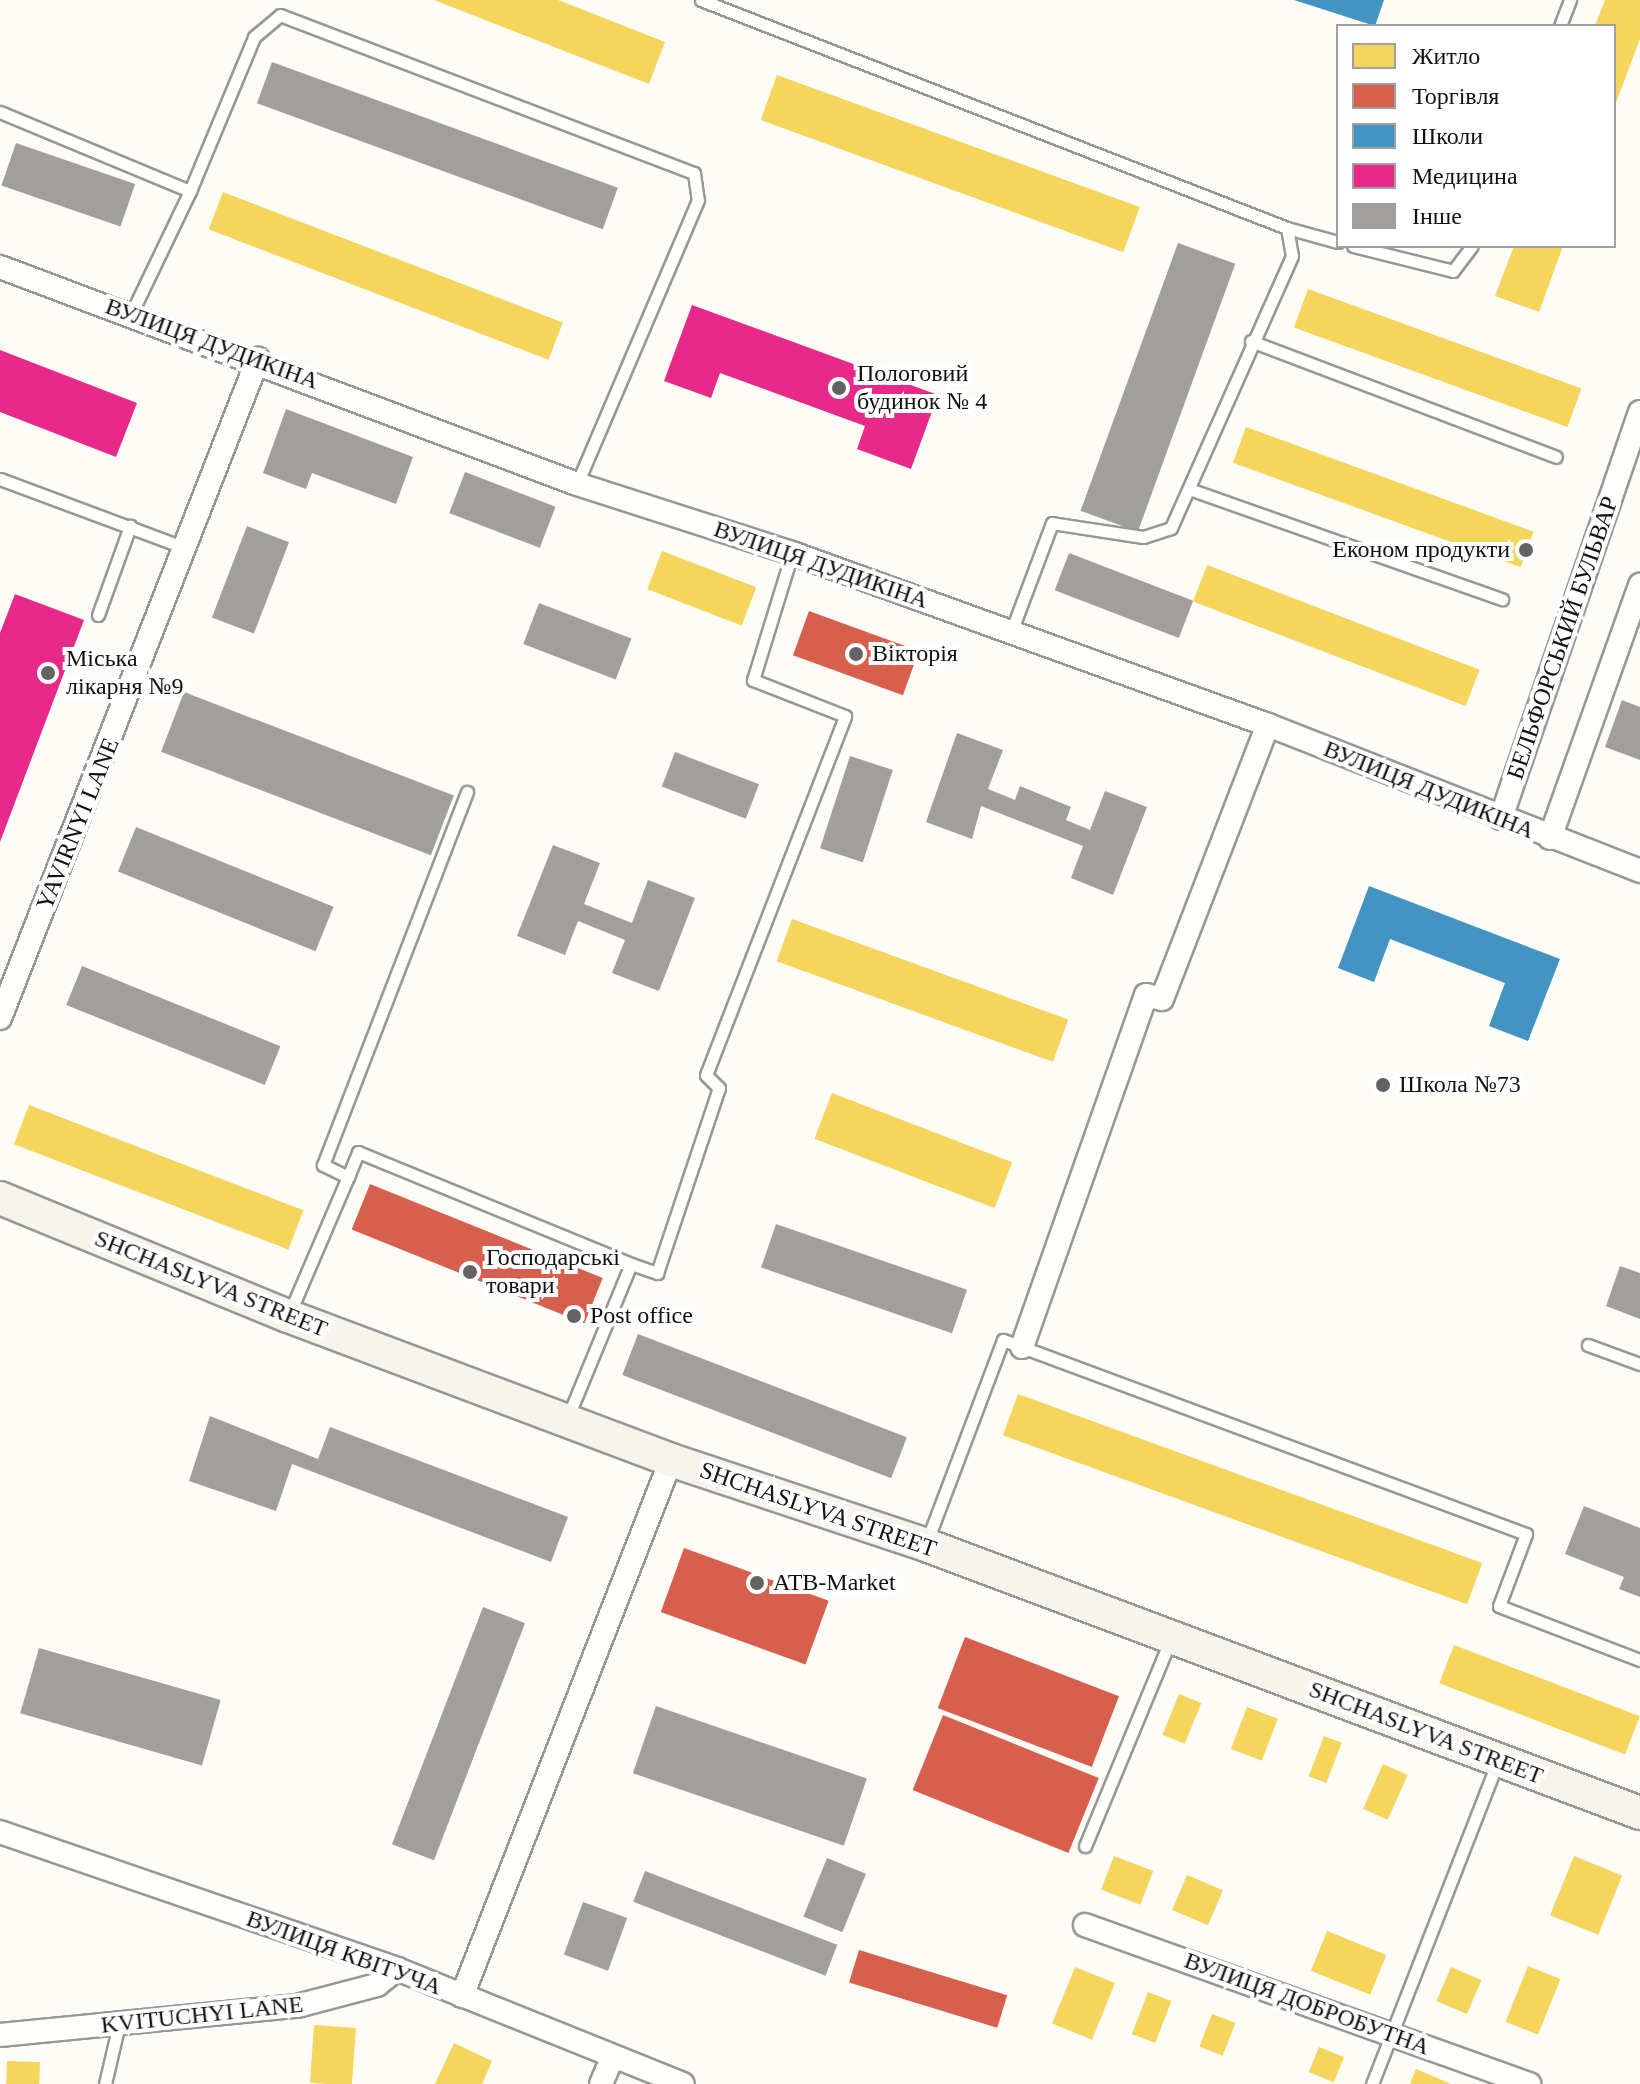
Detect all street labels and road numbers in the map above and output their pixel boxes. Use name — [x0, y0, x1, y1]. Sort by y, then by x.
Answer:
street label: ВУЛИЦЯ ДУДИКІНА — [101, 292, 323, 396]
street label: БЕЛЬФОРСЬКИЙ БУЛЬВАР — [1501, 493, 1625, 783]
street label: ВУЛИЦЯ ДУДИКІНА — [710, 515, 932, 615]
street label: YAVIRNYI LANE — [30, 734, 126, 914]
street label: ВУЛИЦЯ ДУДИКІНА — [1319, 735, 1539, 845]
street label: SHCHASLYVA STREET — [90, 1224, 332, 1344]
street label: SHCHASLYVA STREET — [695, 1456, 941, 1564]
street label: SHCHASLYVA STREET — [1304, 1675, 1548, 1791]
street label: ВУЛИЦЯ КВІТУЧА — [242, 1904, 446, 2002]
street label: ВУЛИЦЯ ДОБРОБУТНА — [1180, 1946, 1434, 2062]
street label: KVITUCHYI LANE — [99, 1990, 305, 2040]

